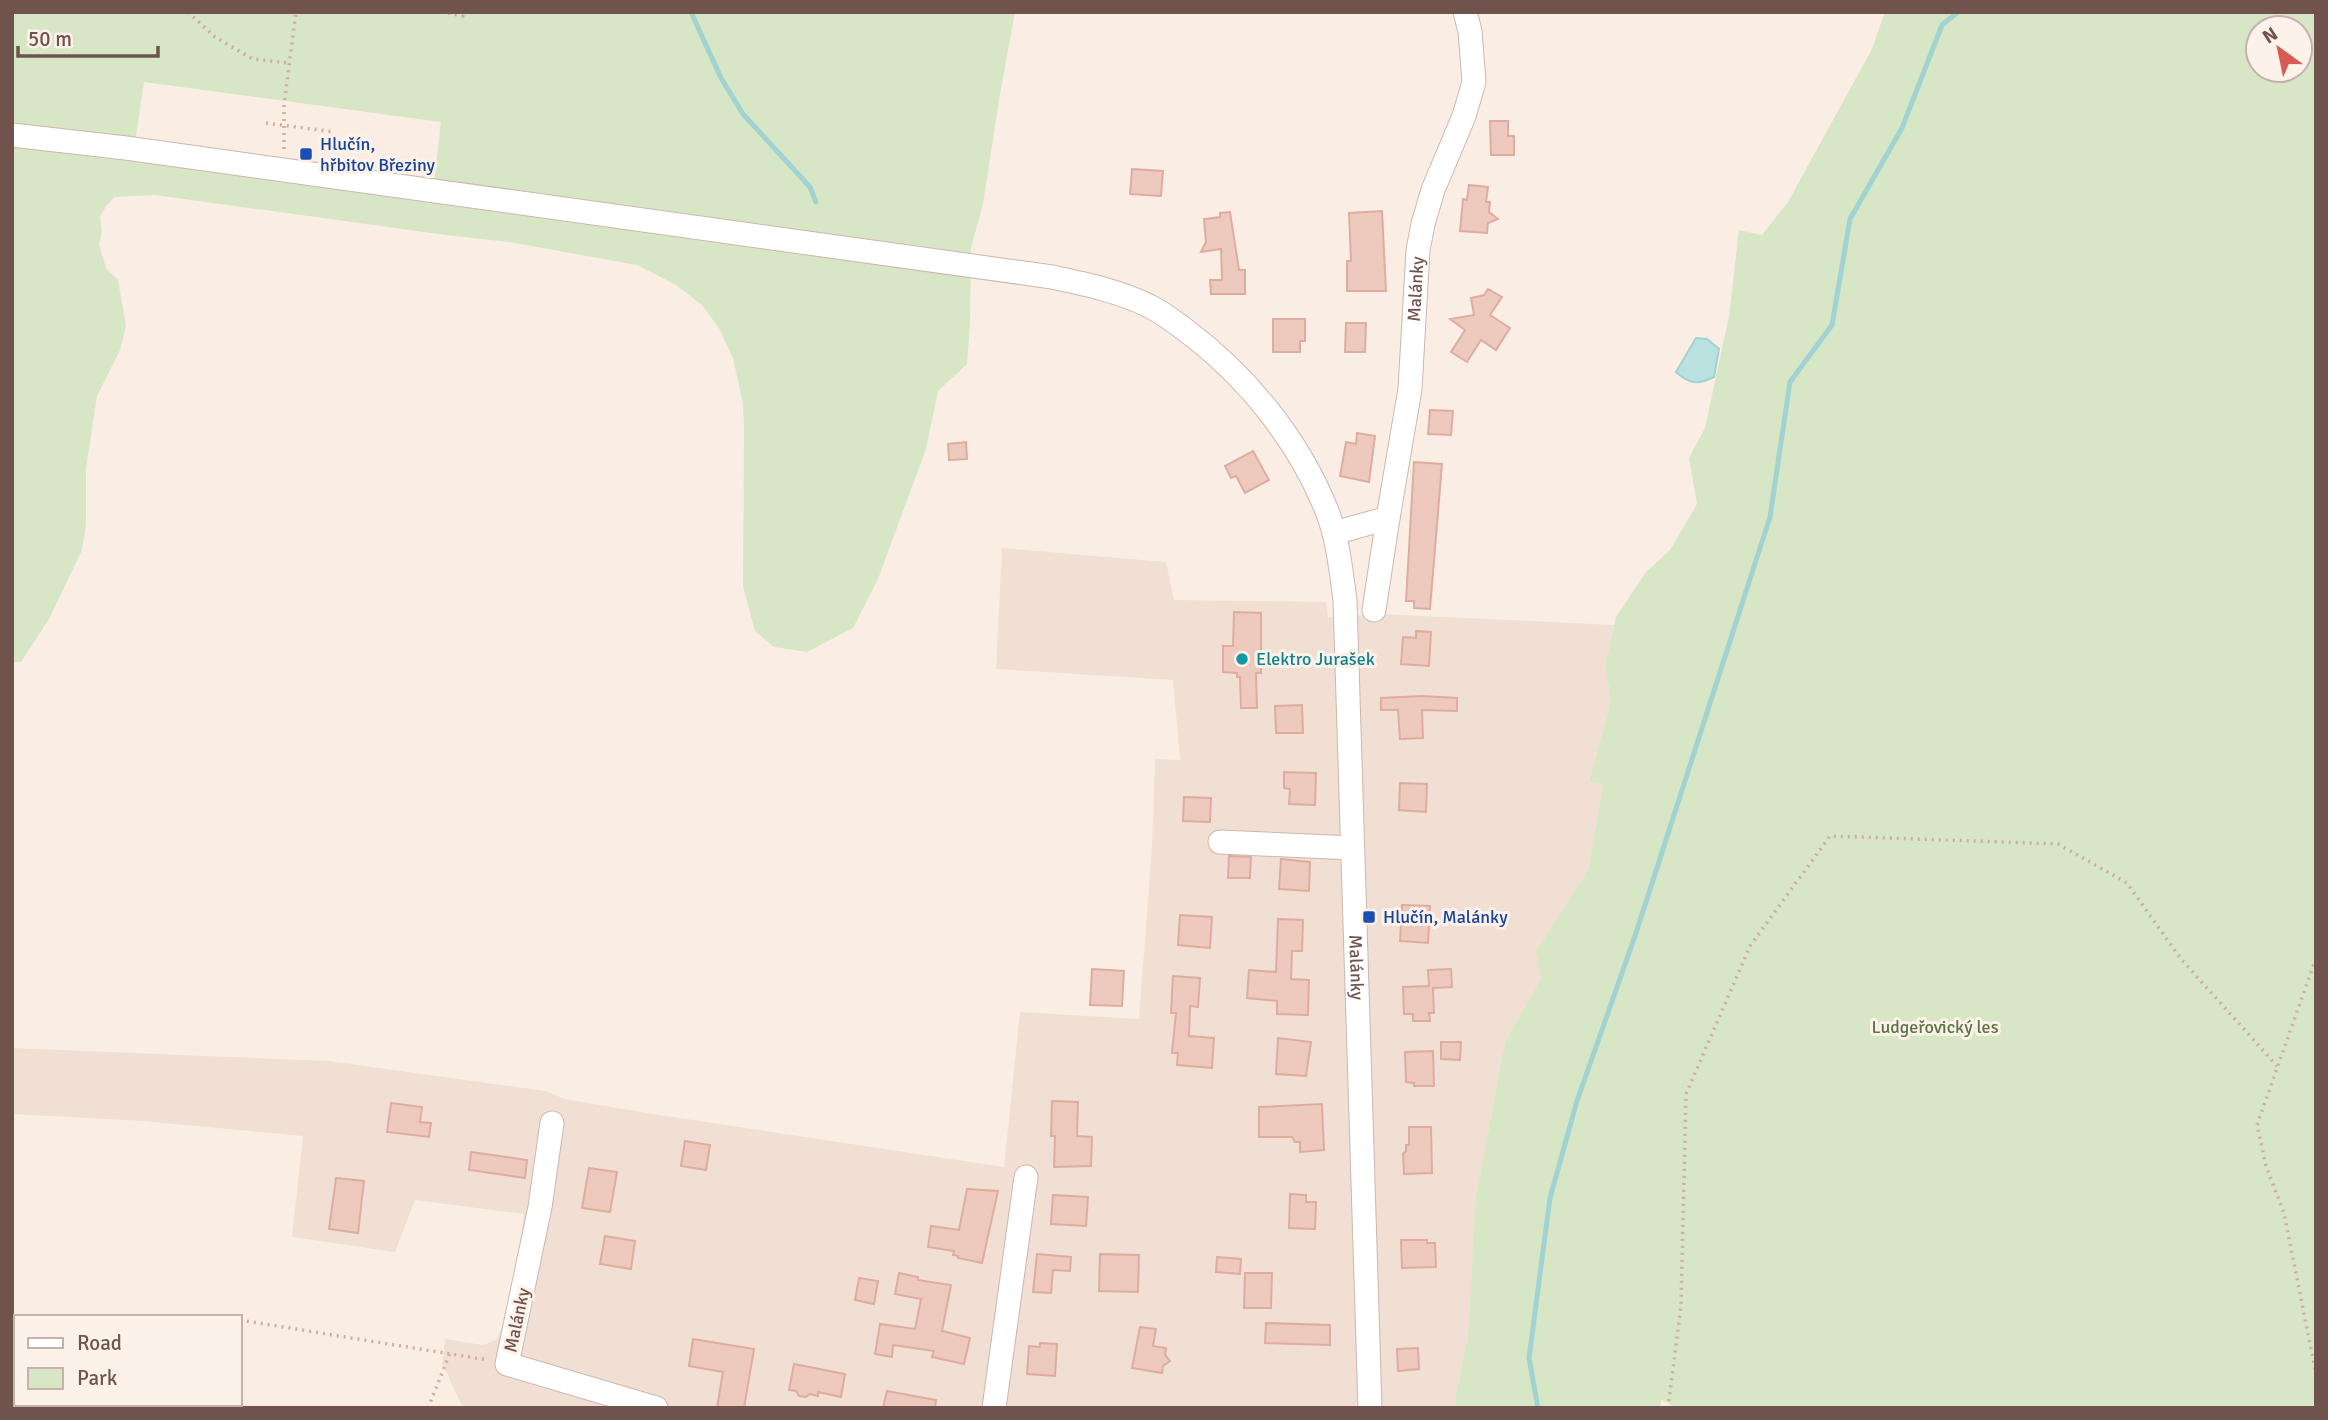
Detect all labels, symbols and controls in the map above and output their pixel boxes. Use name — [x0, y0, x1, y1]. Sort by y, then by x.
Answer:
scale bar — [18, 14, 158, 58]
north arrow — [2244, 14, 2314, 84]
text: N — [2258, 22, 2282, 49]
text: 50 m — [28, 26, 72, 52]
place label: Hlučín, hřbitov Březiny — [320, 133, 436, 176]
marker: Hlučín, hřbitov Březiny — [298, 146, 314, 162]
street label: Malánky — [1403, 255, 1429, 322]
place label: Elektro Jurašek — [1256, 648, 1375, 670]
marker: Elektro Jurašek — [1234, 651, 1250, 667]
place label: Hlučín, Malánky — [1383, 906, 1508, 928]
marker: Hlučín, Malánky — [1361, 909, 1377, 925]
street label: Malánky — [1344, 934, 1368, 1001]
park label: Ludgeřovický les — [1871, 1016, 1999, 1038]
street label: Malánky — [499, 1285, 535, 1354]
legend — [14, 1315, 242, 1406]
text: Road — [77, 1330, 122, 1356]
text: Park — [77, 1365, 118, 1391]

